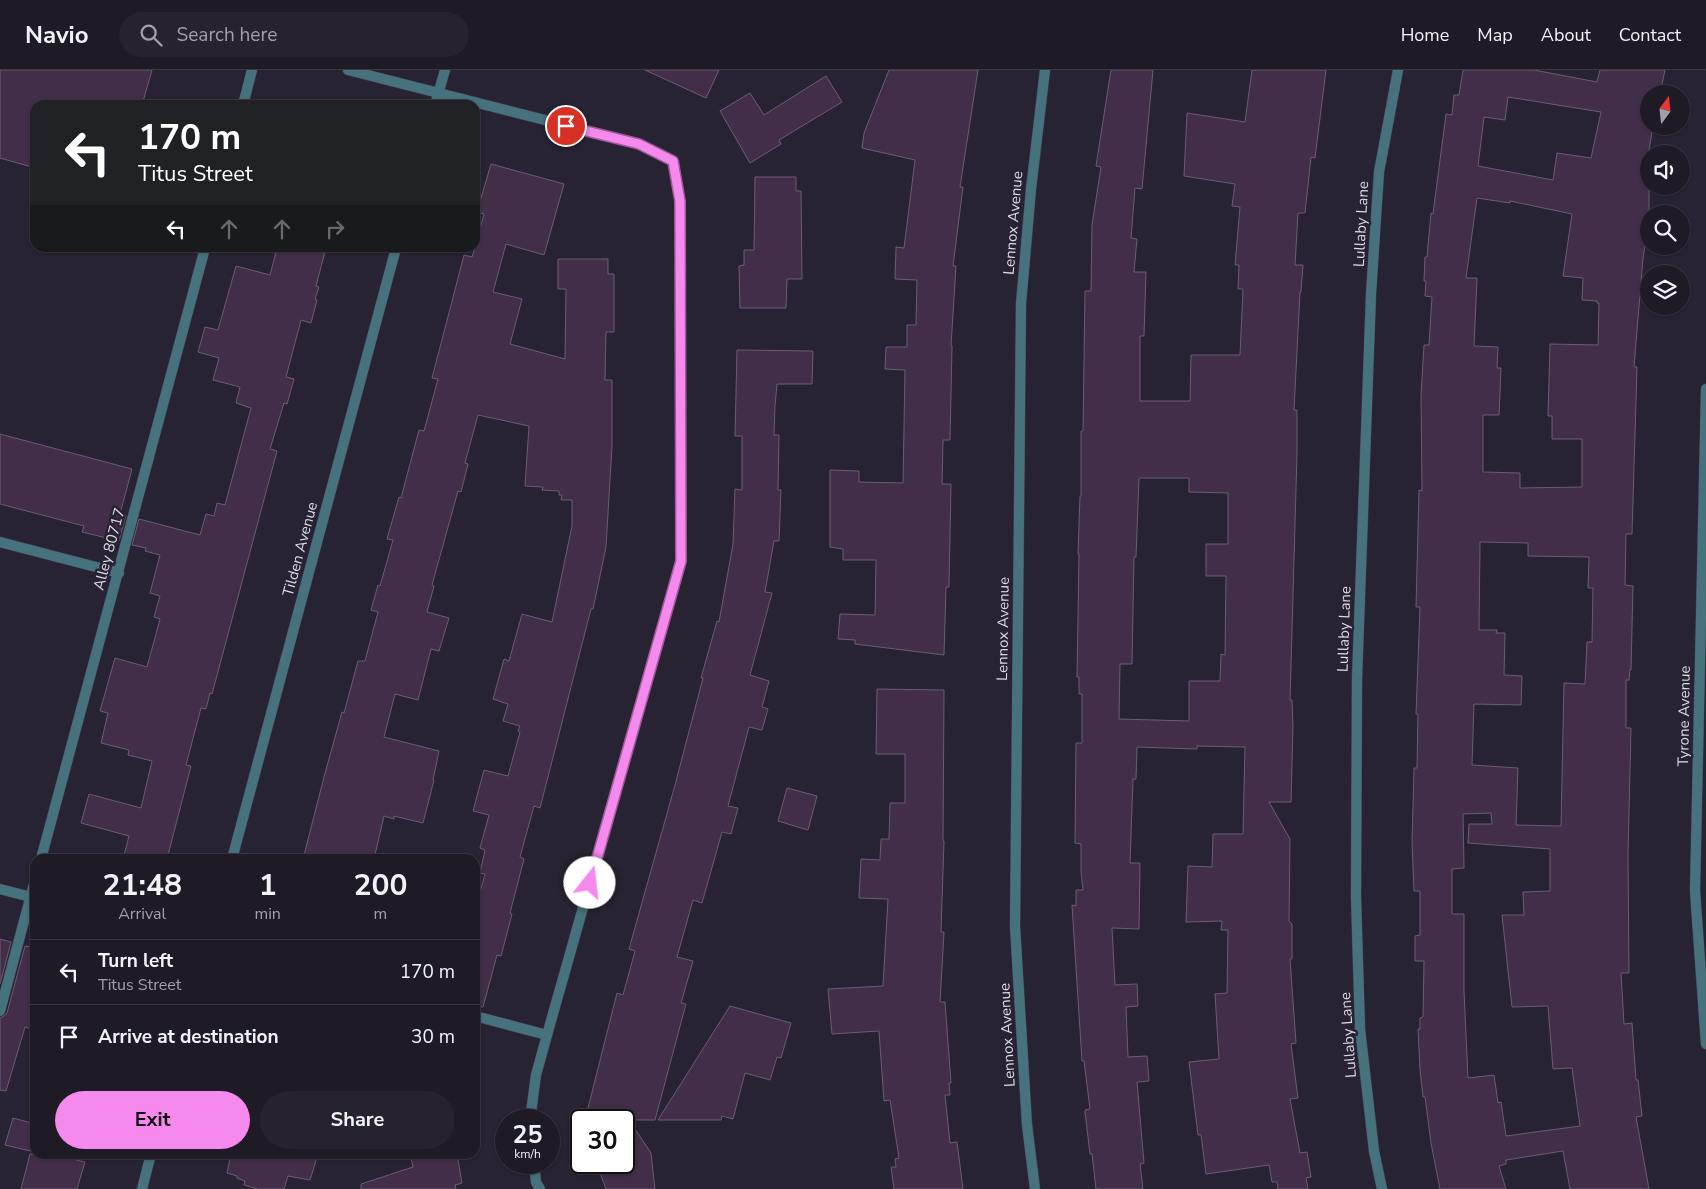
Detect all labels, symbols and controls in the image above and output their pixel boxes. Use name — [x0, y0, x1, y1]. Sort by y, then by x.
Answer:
search box — [119, 12, 469, 57]
text: Navio — [25, 19, 89, 51]
icon: search — [137, 21, 165, 49]
text: Search here — [177, 22, 277, 48]
text: Home — [1401, 23, 1449, 47]
text: Map — [1477, 23, 1513, 47]
text: About — [1541, 23, 1591, 47]
text: Contact — [1619, 23, 1681, 47]
north arrow — [1640, 85, 1690, 135]
map controls — [1640, 85, 1690, 315]
pin — [545, 105, 587, 147]
icon: arrive — [552, 112, 580, 140]
text: 170 m — [138, 114, 241, 161]
icon: left — [55, 120, 120, 185]
button: sound — [1640, 145, 1690, 195]
text: Titus Street — [138, 159, 253, 189]
street label: Lennox Avenue — [999, 170, 1027, 276]
street label: Lullaby Lane — [1349, 181, 1373, 267]
button: search — [1640, 205, 1690, 255]
icon: left — [162, 215, 190, 243]
icon: ahead — [215, 215, 243, 243]
icon: ahead — [268, 215, 296, 243]
icon: right — [321, 215, 349, 243]
button: layers — [1640, 265, 1690, 315]
street label: Tilden Avenue — [278, 500, 322, 598]
street label: Alley 80717 — [88, 506, 130, 592]
street label: Lennox Avenue — [992, 577, 1014, 681]
street label: Lullaby Lane — [1333, 586, 1355, 672]
street label: Tyrone Avenue — [1673, 665, 1695, 767]
position arrow — [563, 856, 615, 908]
text: 21:48 — [103, 865, 182, 906]
text: 1 — [259, 865, 277, 906]
text: 200 — [353, 865, 407, 906]
text: Arrival — [118, 903, 166, 925]
text: min — [254, 903, 281, 925]
text: m — [374, 903, 387, 925]
text: Turn left — [98, 948, 173, 974]
icon: left — [55, 958, 83, 986]
text: 170 m — [400, 959, 455, 985]
text: Titus Street — [98, 974, 181, 996]
street label: Lennox Avenue — [994, 983, 1020, 1087]
street label: Lullaby Lane — [1335, 991, 1361, 1079]
icon: arrive — [55, 1023, 83, 1051]
text: Arrive at destination — [98, 1024, 279, 1050]
text: 30 m — [411, 1024, 455, 1050]
button: Exit — [55, 1091, 250, 1149]
button: Share — [260, 1091, 455, 1149]
speed limit sign: 30 — [570, 1109, 635, 1174]
text: 25 — [512, 1118, 543, 1152]
text: km/h — [514, 1146, 541, 1162]

